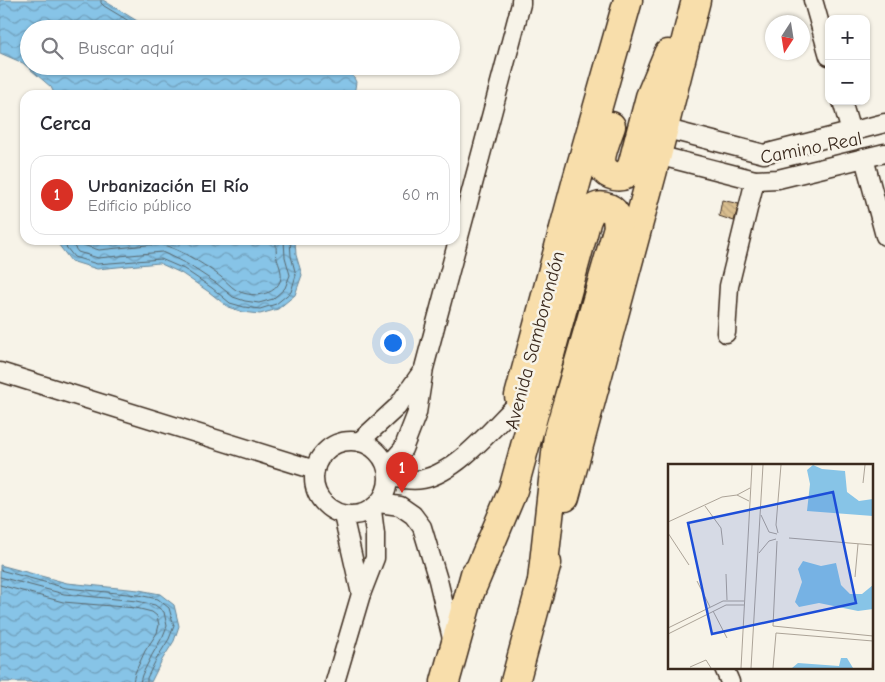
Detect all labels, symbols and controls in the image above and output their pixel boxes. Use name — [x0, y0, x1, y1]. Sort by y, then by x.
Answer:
north arrow — [765, 15, 810, 60]
map controls — [825, 15, 870, 105]
button: + — [825, 15, 870, 60]
search box — [20, 20, 460, 75]
icon: search — [38, 34, 66, 62]
text: Buscar aquí — [78, 37, 174, 59]
button: − — [825, 60, 870, 105]
text: Cerca — [40, 111, 91, 135]
street label: Camino Real — [759, 127, 864, 169]
text: Urbanización El Río — [88, 175, 249, 197]
text: 1 — [54, 186, 60, 204]
text: 60 m — [402, 186, 439, 204]
text: Edificio público — [88, 197, 192, 215]
street label: Avenida Samborondón — [501, 249, 569, 432]
your location — [380, 330, 406, 356]
pin: 1 — [386, 452, 418, 493]
inset map — [668, 464, 872, 670]

